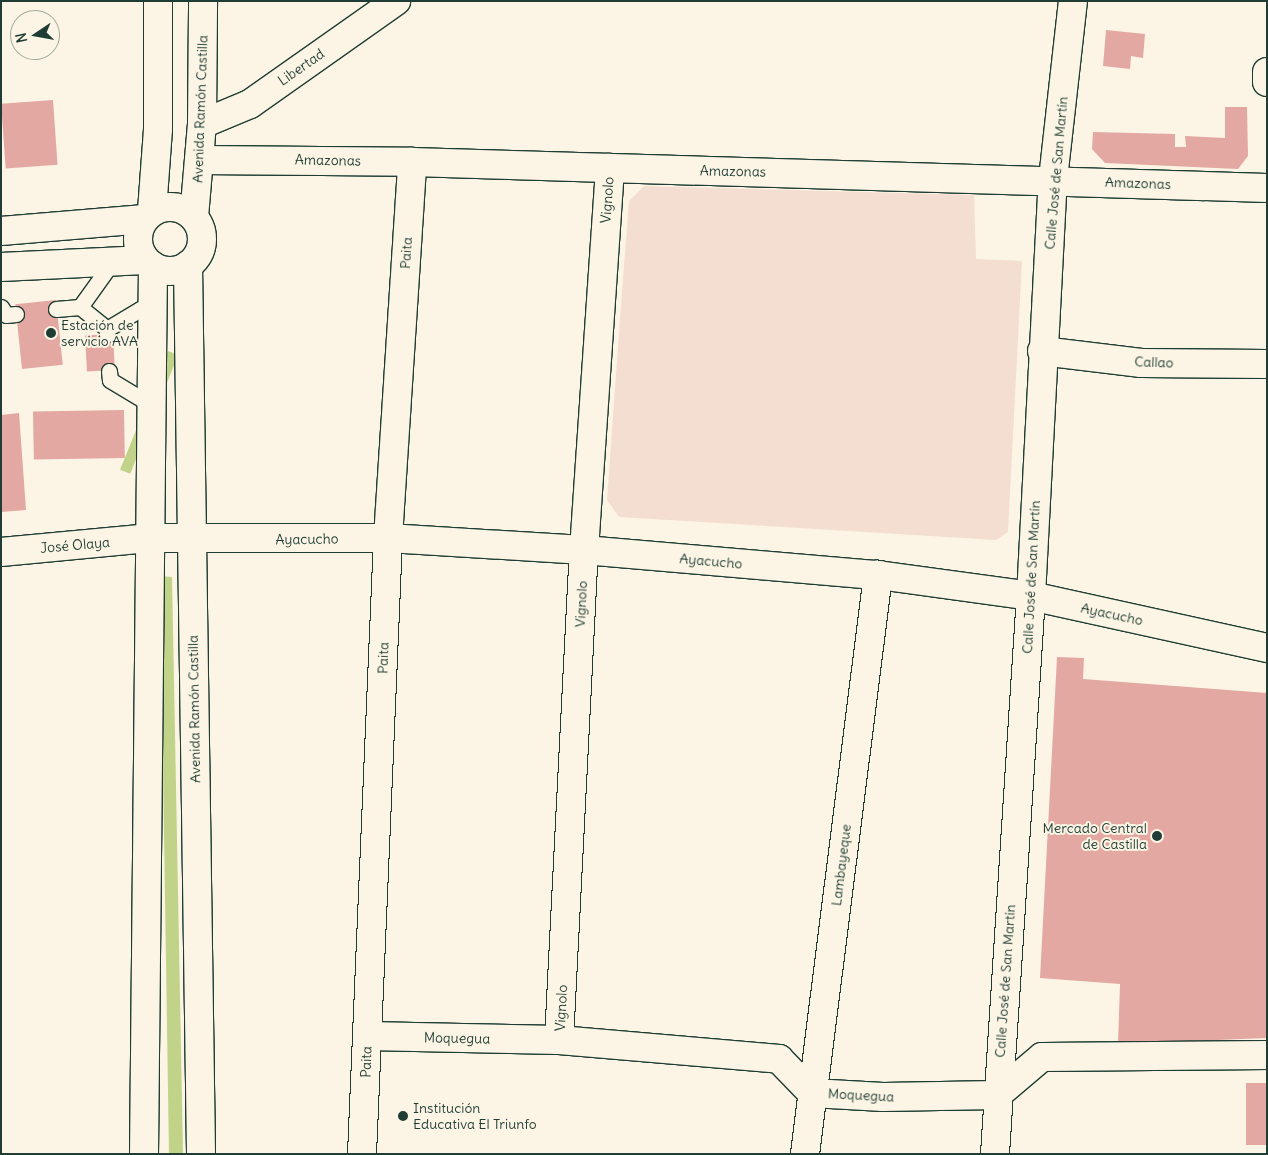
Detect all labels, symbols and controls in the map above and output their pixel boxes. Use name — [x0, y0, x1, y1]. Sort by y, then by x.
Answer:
north arrow — [10, 10, 60, 60]
text: N — [11, 31, 31, 45]
street label: Avenida Ramón Castilla — [189, 35, 211, 183]
street label: Libertad — [275, 45, 327, 89]
street label: Calle José de San Martín — [1041, 96, 1071, 250]
street label: Amazonas — [295, 151, 361, 169]
street label: Amazonas — [700, 162, 766, 180]
street label: Amazonas — [1105, 173, 1171, 193]
street label: Vignolo — [597, 176, 617, 224]
street label: Paita — [397, 236, 415, 270]
place label: Estación de servicio AVA — [61, 317, 138, 350]
marker: Estación de servicio AVA — [45, 327, 57, 339]
street label: Callao — [1134, 353, 1174, 371]
street label: Calle José de San Martín — [1019, 500, 1043, 654]
street label: Ayacucho — [275, 530, 339, 548]
street label: José Olaya — [39, 534, 111, 556]
street label: Ayacucho — [679, 550, 743, 572]
street label: Vignolo — [571, 580, 591, 628]
street label: Ayacucho — [1079, 599, 1145, 629]
street label: Avenida Ramón Castilla — [184, 635, 204, 783]
street label: Paita — [374, 642, 392, 674]
place label: Mercado Central de Castilla — [1042, 820, 1147, 852]
street label: Lambayeque — [828, 823, 854, 907]
marker: Mercado Central de Castilla — [1151, 830, 1163, 842]
street label: Calle José de San Martín — [991, 904, 1019, 1058]
street label: Vignolo — [551, 984, 571, 1032]
street label: Moquegua — [424, 1029, 490, 1047]
street label: Paita — [357, 1046, 375, 1078]
street label: Moquegua — [827, 1085, 895, 1105]
place label: Institución Educativa El Triunfo — [413, 1100, 537, 1132]
marker: Institución Educativa El Triunfo — [397, 1110, 409, 1122]

